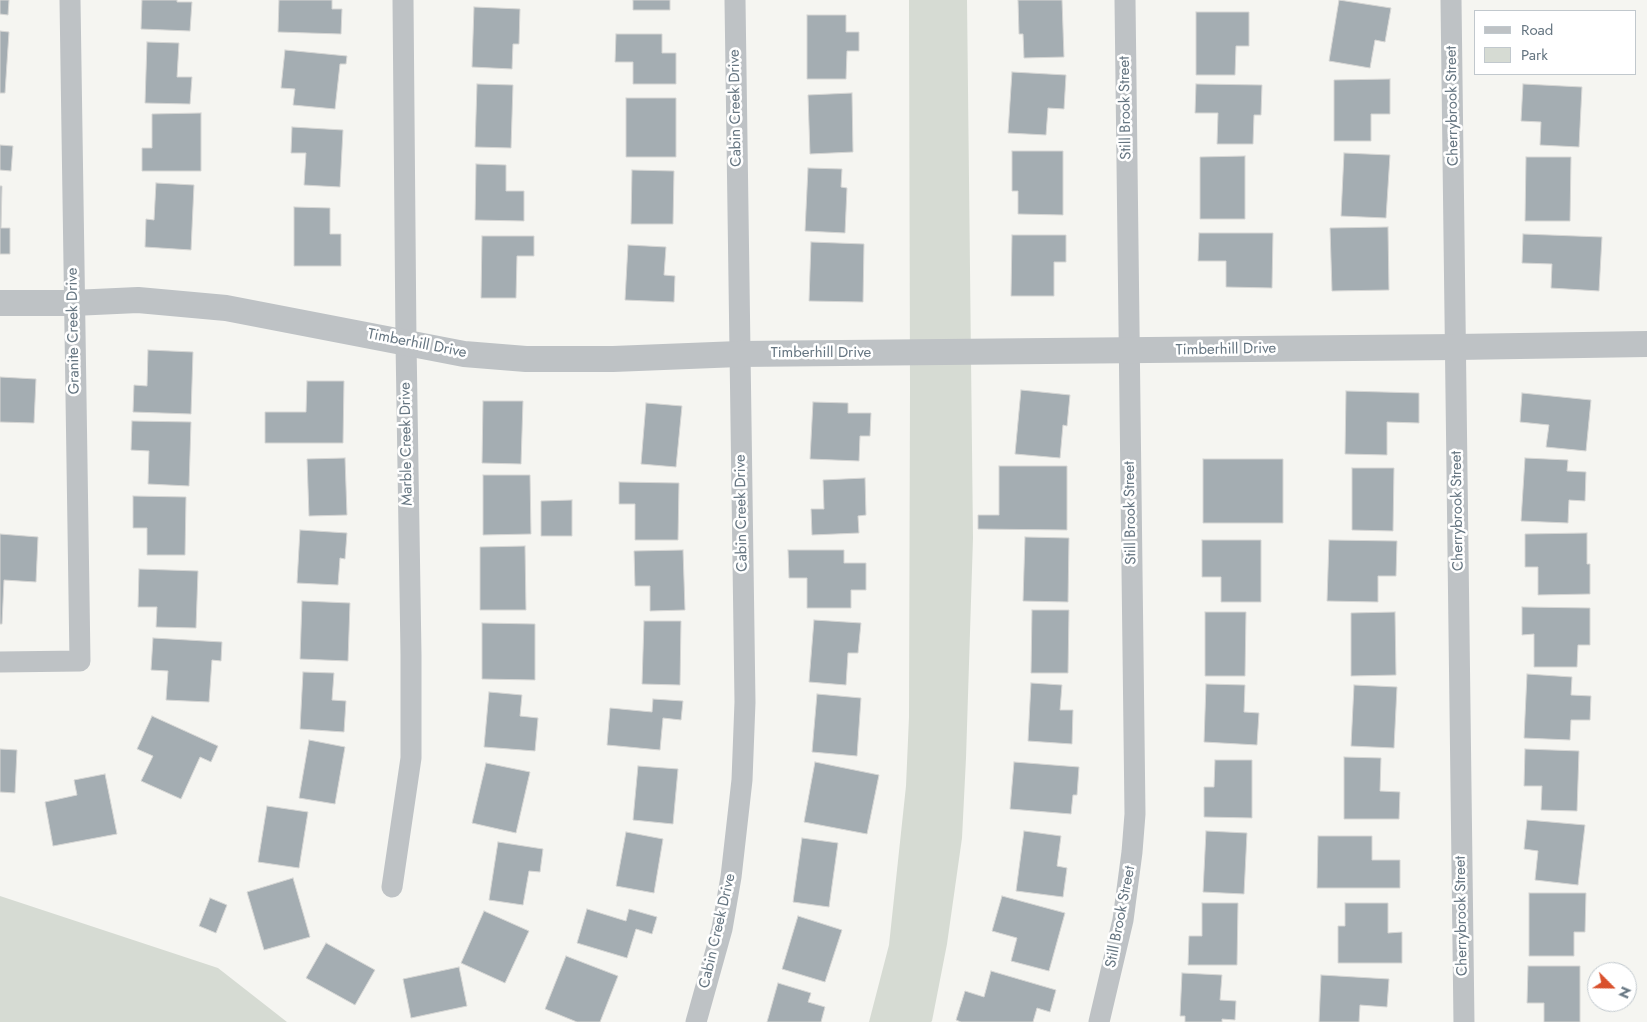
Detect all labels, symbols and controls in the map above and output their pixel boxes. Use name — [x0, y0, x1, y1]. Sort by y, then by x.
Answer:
legend — [1474, 10, 1637, 75]
text: Road — [1521, 19, 1553, 41]
text: Park — [1521, 44, 1548, 66]
street label: Cherrybrook Street — [1443, 46, 1463, 166]
street label: Cabin Creek Drive — [726, 49, 746, 167]
street label: Still Brook Street — [1116, 56, 1136, 160]
street label: Granite Creek Drive — [64, 268, 84, 394]
street label: Timberhill Drive — [366, 326, 468, 362]
street label: Timberhill Drive — [1176, 340, 1276, 360]
street label: Timberhill Drive — [771, 344, 871, 362]
street label: Marble Creek Drive — [397, 382, 417, 506]
street label: Cherrybrook Street — [1448, 451, 1468, 571]
street label: Cabin Creek Drive — [732, 454, 752, 572]
street label: Still Brook Street — [1121, 461, 1141, 565]
street label: Cherrybrook Street — [1452, 856, 1472, 976]
street label: Still Brook Street — [1102, 864, 1140, 970]
street label: Cabin Creek Drive — [696, 872, 740, 990]
north arrow — [1587, 962, 1637, 1012]
text: N — [1614, 983, 1636, 1001]

